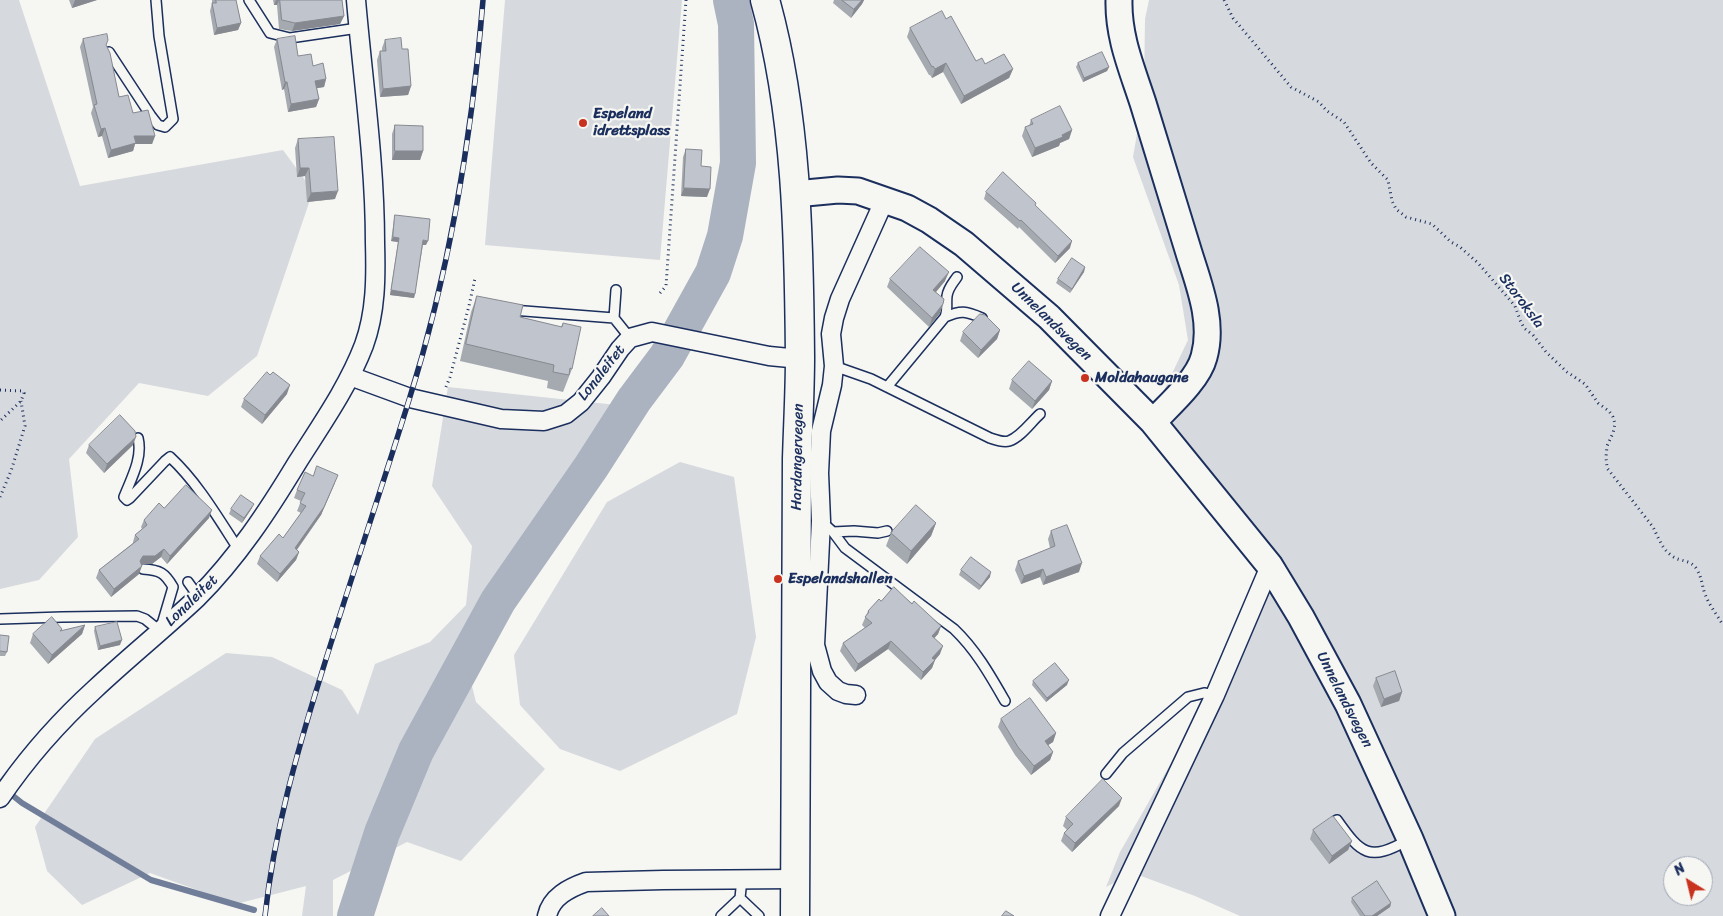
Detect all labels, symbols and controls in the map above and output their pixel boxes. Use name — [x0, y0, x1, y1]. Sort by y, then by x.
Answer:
place label: Espeland idrettsplass — [593, 105, 670, 140]
marker: Espeland idrettsplass — [577, 117, 589, 129]
street label: Storoksla — [1495, 270, 1547, 332]
street label: Unnelandsvegen — [1007, 279, 1095, 365]
street label: Lonaleitet — [575, 341, 629, 405]
place label: Moldahaugane — [1095, 369, 1188, 387]
marker: Moldahaugane — [1079, 372, 1091, 384]
street label: Hardangervegen — [788, 403, 808, 511]
place label: Espelandshallen — [788, 570, 893, 588]
street label: Lonaleitet — [162, 572, 222, 630]
marker: Espelandshallen — [772, 573, 784, 585]
street label: Unnelandsvegen — [1312, 649, 1376, 751]
north arrow — [1663, 856, 1713, 906]
text: N — [1668, 856, 1691, 882]

